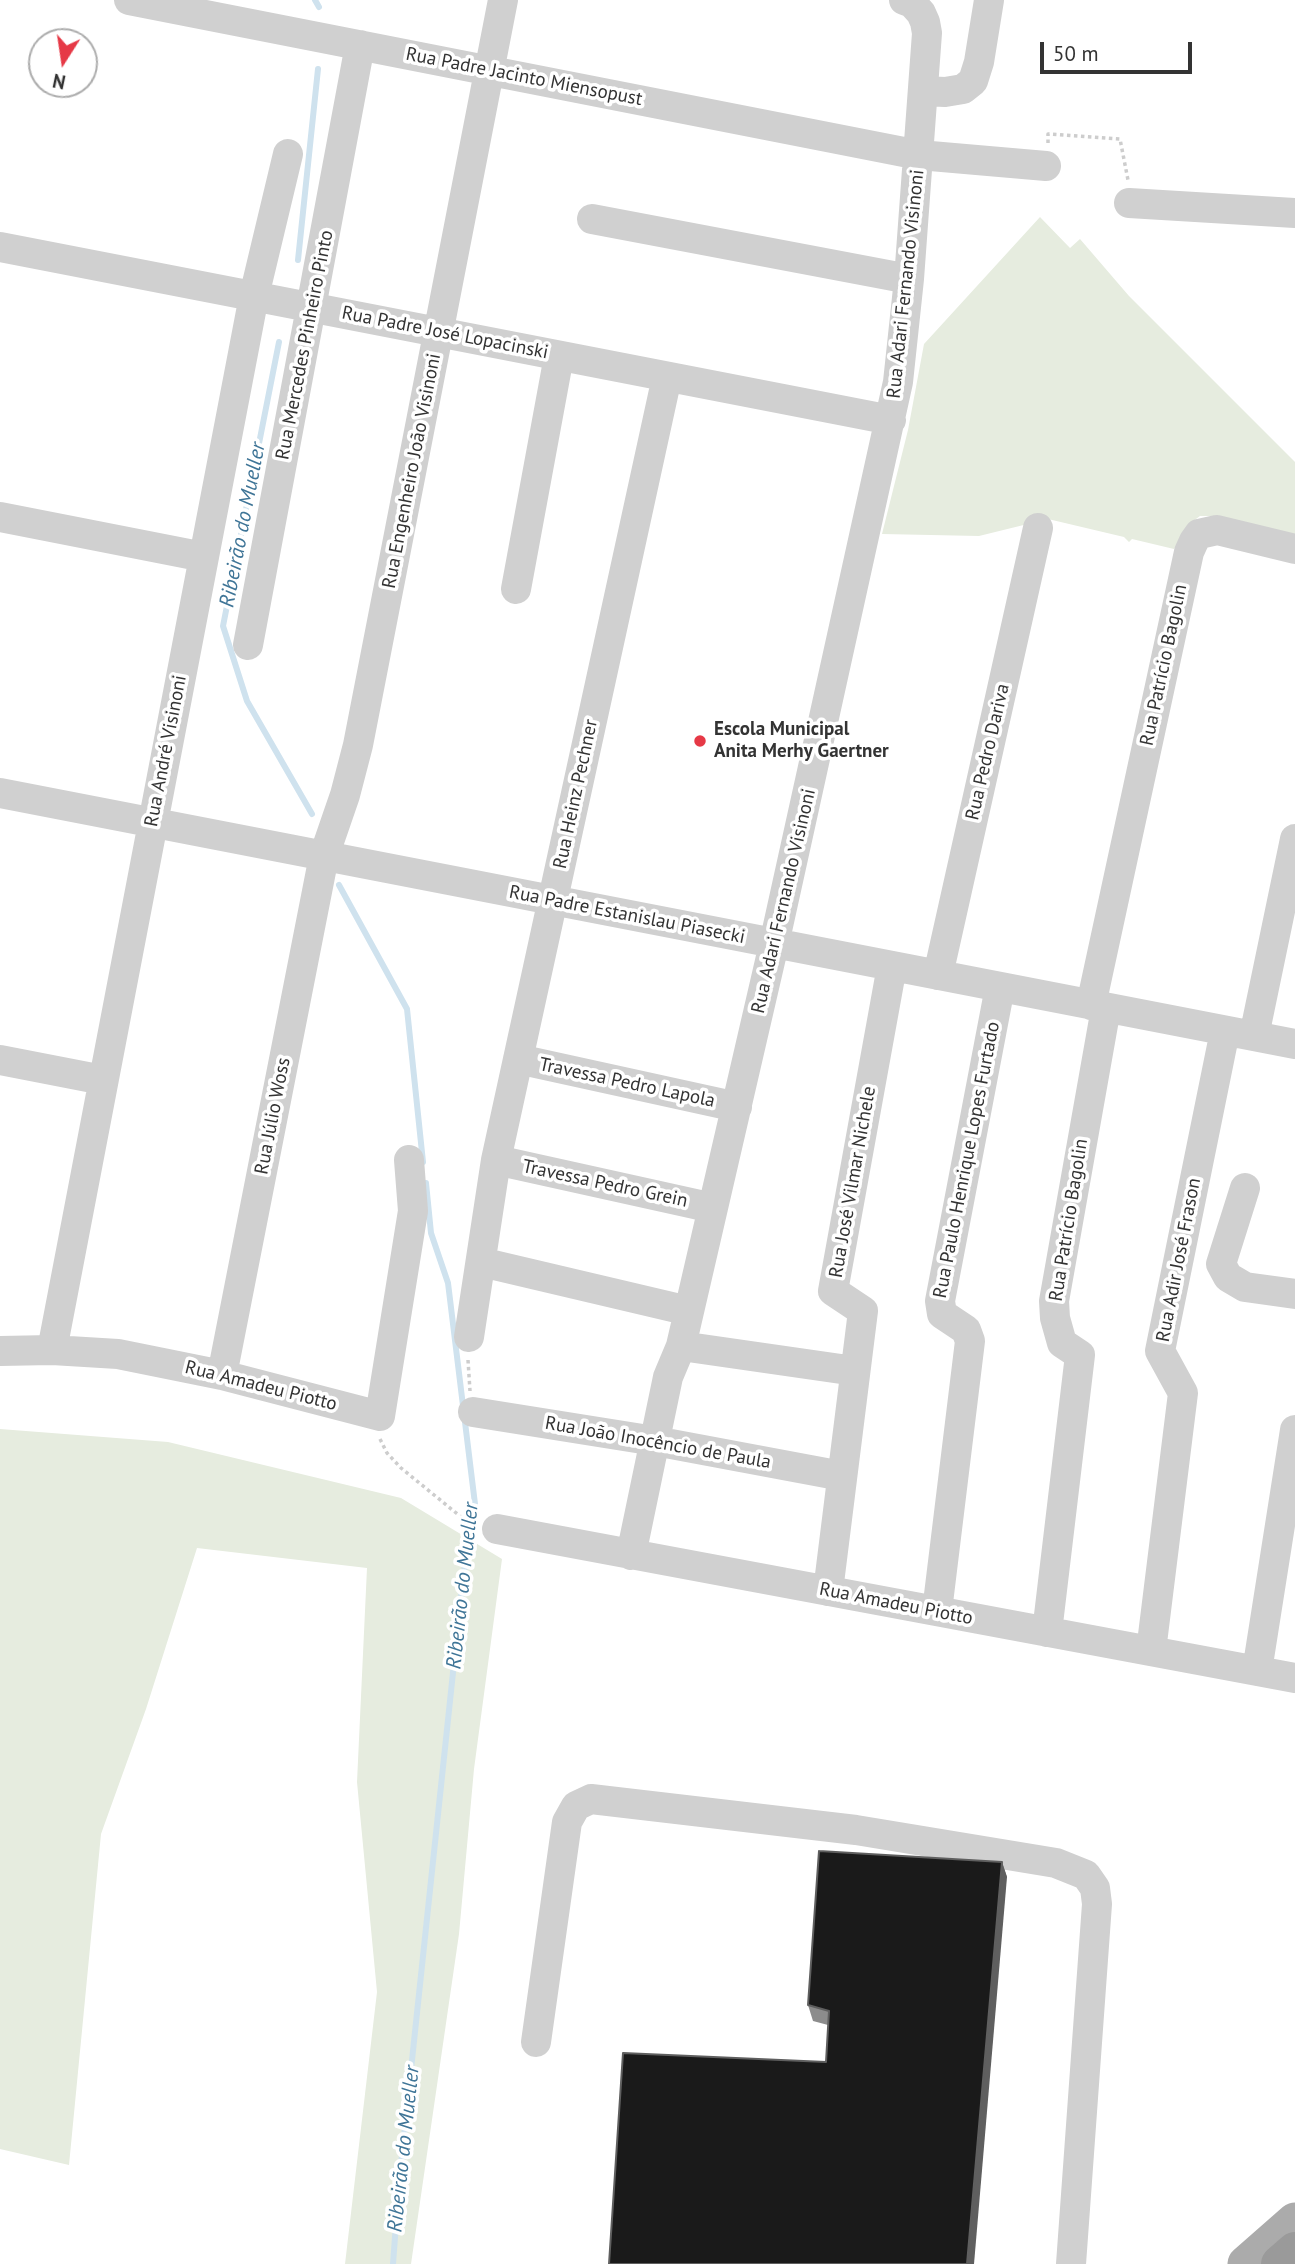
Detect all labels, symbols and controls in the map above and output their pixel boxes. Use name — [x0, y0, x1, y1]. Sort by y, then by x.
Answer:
north arrow — [28, 28, 98, 98]
scale bar — [1043, 28, 1195, 72]
text: 50 m — [1053, 40, 1099, 67]
street label: Rua Padre Jacinto Miensopust — [404, 43, 644, 111]
text: N — [50, 69, 68, 95]
street label: Rua Adari Fernando Visinoni — [883, 168, 929, 400]
street label: Rua Mercedes Pinheiro Pinto — [272, 228, 338, 462]
street label: Rua Padre José Lopacinski — [340, 302, 550, 364]
street label: Rua Engenheiro João Visinoni — [378, 352, 446, 590]
water label: Ribeirão do Mueller — [215, 440, 271, 610]
street label: Rua Patrício Bagolin — [1136, 582, 1192, 748]
street label: Rua André Visinoni — [140, 673, 192, 829]
street label: Rua Pedro Dariva — [961, 682, 1015, 822]
street label: Rua Heinz Pechner — [549, 717, 603, 871]
place label: Escola Municipal Anita Merhy Gaertner — [714, 719, 889, 763]
marker: Escola Municipal Anita Merhy Gaertner — [692, 733, 708, 749]
street label: Rua Adari Fernando Visinoni — [747, 786, 821, 1016]
street label: Rua Padre Estanislau Piasecki — [507, 881, 747, 949]
street label: Rua Paulo Henrique Lopes Furtado — [929, 1020, 1005, 1300]
street label: Travessa Pedro Lapola — [537, 1053, 717, 1113]
street label: Rua Júlio Woss — [250, 1056, 296, 1176]
street label: Rua José Vilmar Nichele — [825, 1085, 881, 1279]
street label: Rua Patrício Bagolin — [1045, 1137, 1093, 1303]
street label: Travessa Pedro Grein — [520, 1155, 690, 1213]
street label: Rua Adir José Frason — [1152, 1176, 1206, 1344]
street label: Rua Amadeu Piotto — [183, 1356, 339, 1416]
street label: Rua João Inocêncio de Paula — [543, 1412, 773, 1474]
water label: Ribeirão do Mueller — [442, 1502, 484, 1670]
street label: Rua Amadeu Piotto — [817, 1578, 975, 1630]
water label: Ribeirão do Mueller — [383, 2065, 425, 2233]

